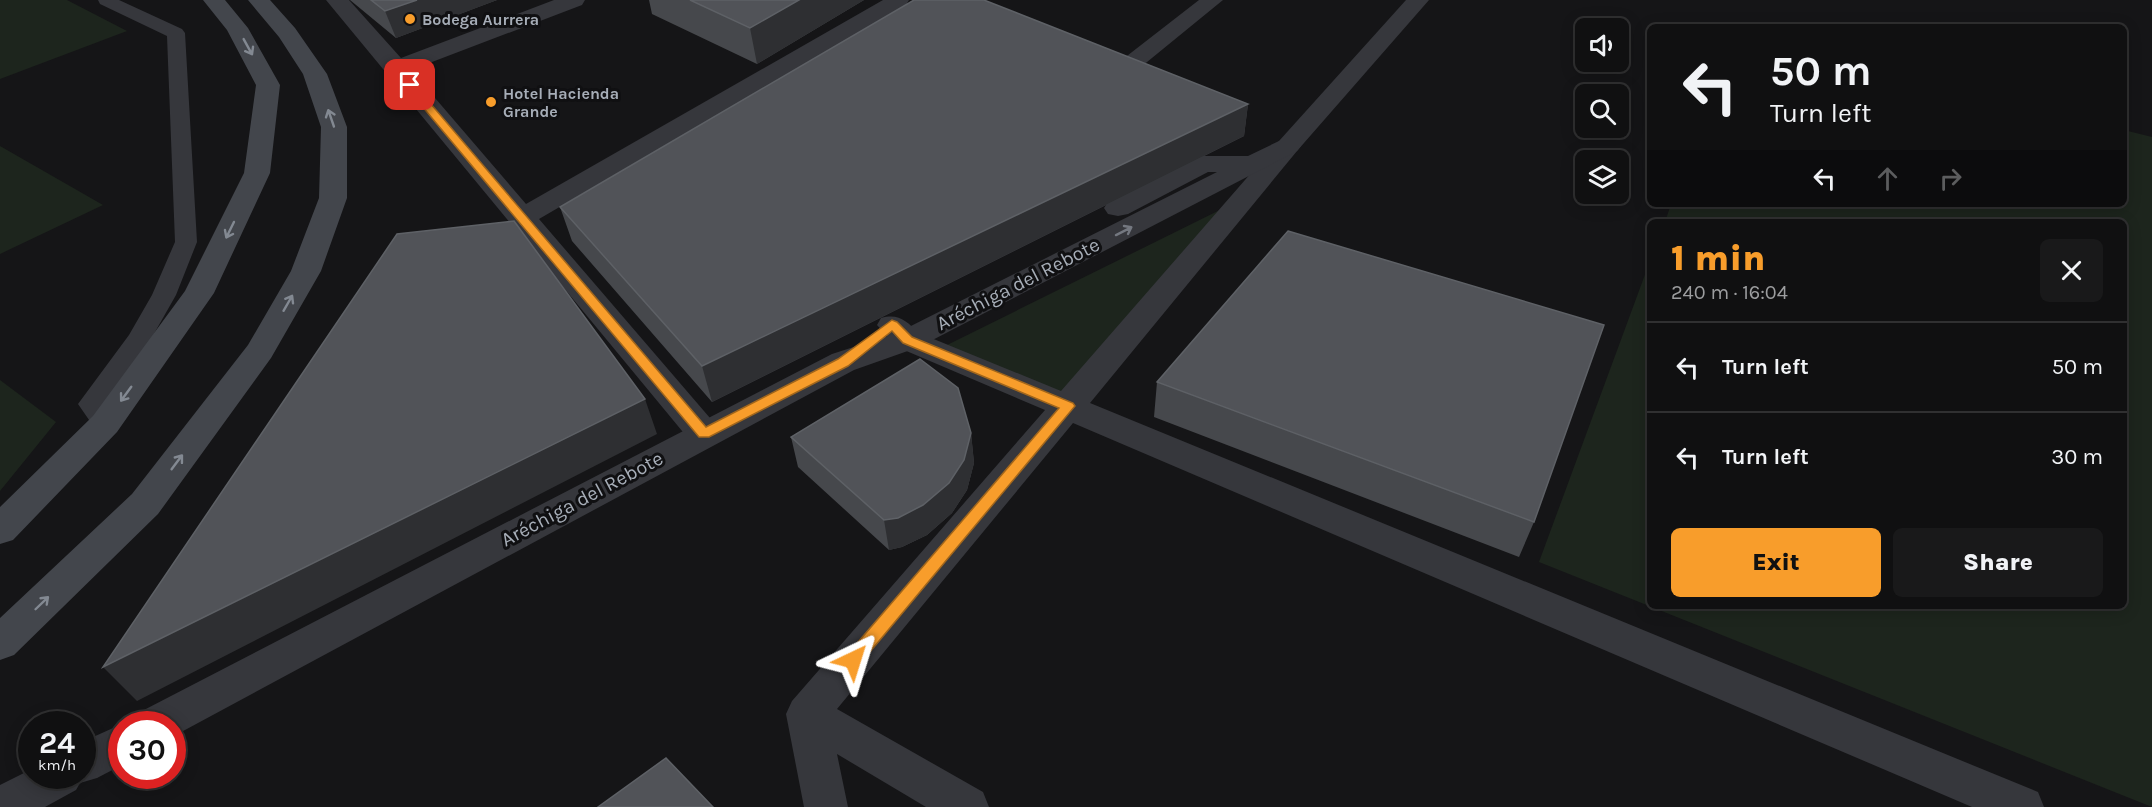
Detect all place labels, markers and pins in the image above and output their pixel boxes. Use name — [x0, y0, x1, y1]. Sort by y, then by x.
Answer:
place label: Bodega Aurrera — [422, 10, 539, 29]
marker: Bodega Aurrera — [403, 12, 417, 26]
pin — [384, 59, 435, 110]
place label: Hotel Hacienda Grande — [503, 84, 619, 121]
marker: Hotel Hacienda Grande — [484, 95, 498, 109]

